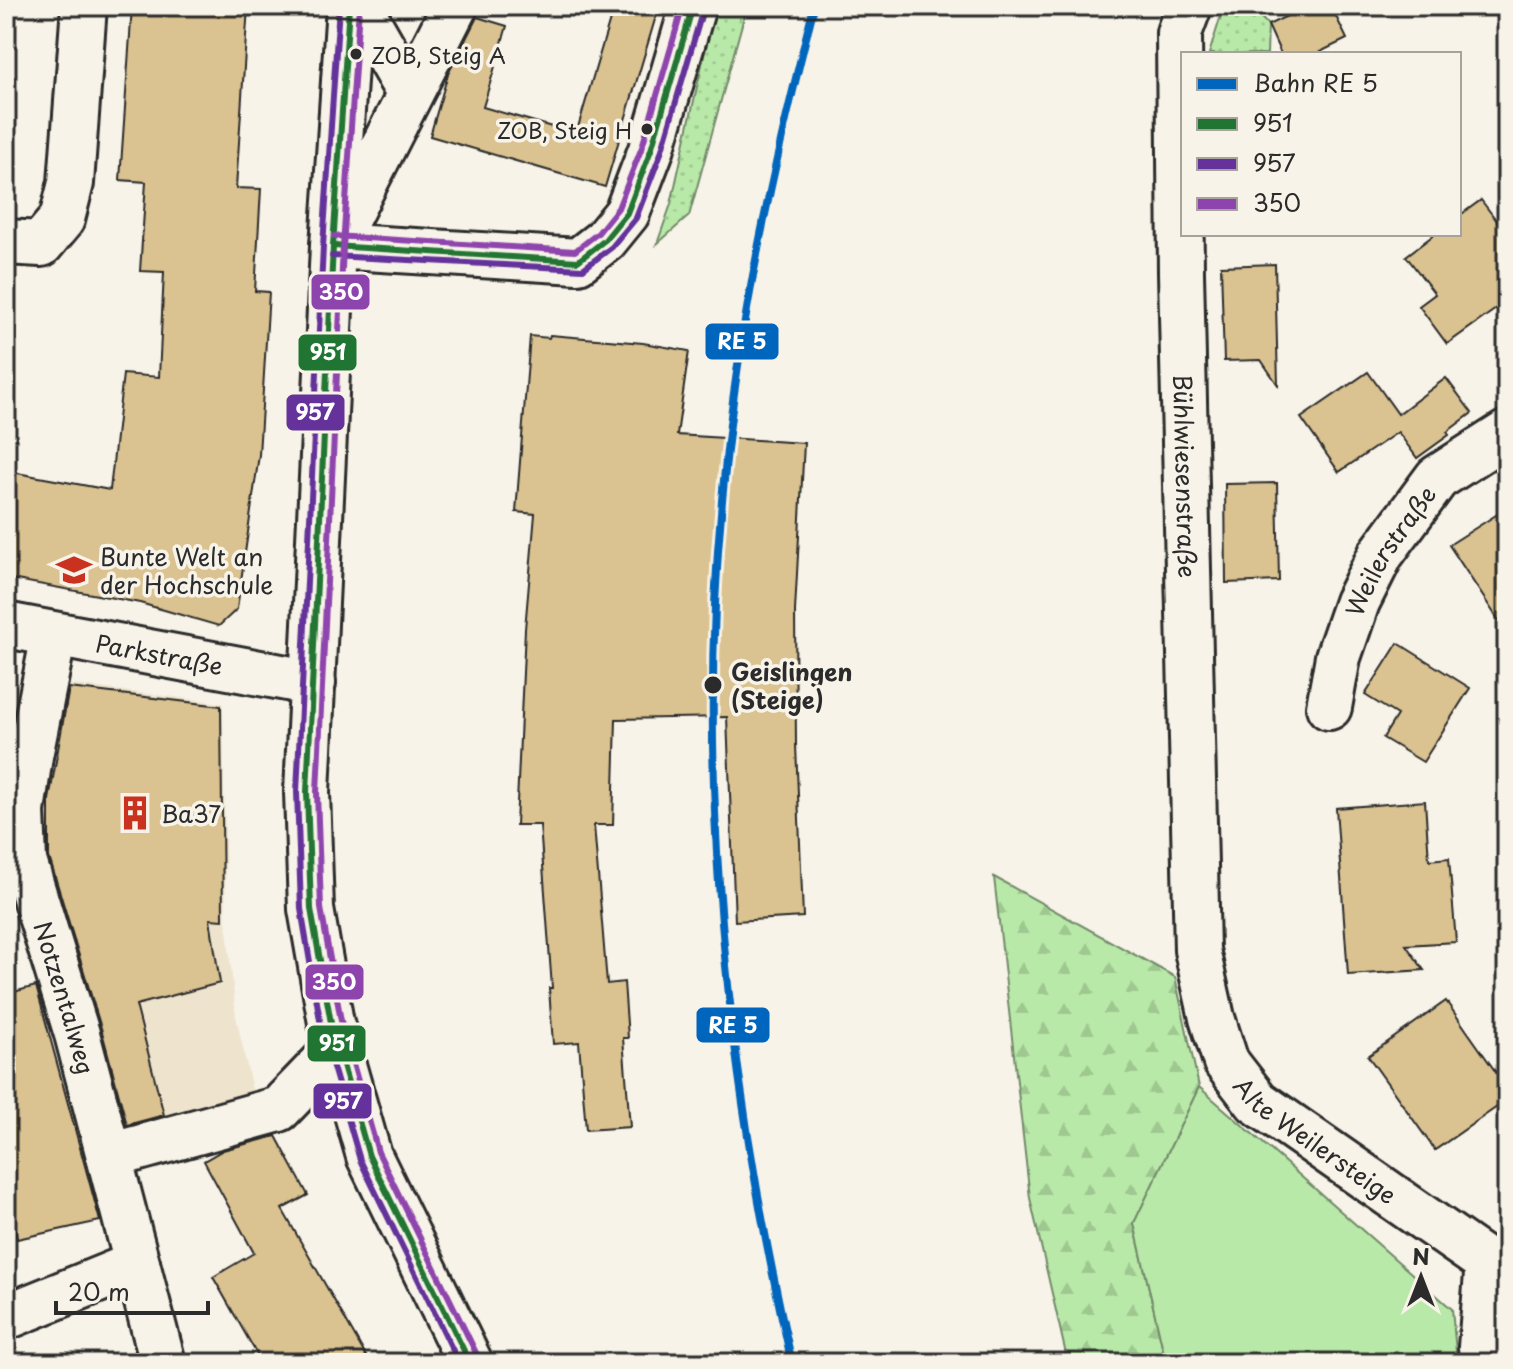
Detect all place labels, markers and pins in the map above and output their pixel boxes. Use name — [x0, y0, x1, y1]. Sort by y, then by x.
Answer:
place label: ZOB, Steig A — [371, 38, 506, 71]
marker: ZOB, Steig A — [348, 46, 364, 62]
place label: ZOB, Steig H — [497, 113, 632, 146]
marker: ZOB, Steig H — [639, 121, 655, 137]
place label: Bunte Welt an der Hochschule — [100, 538, 273, 602]
school or university icon: Bunte Welt an der Hochschule — [55, 551, 93, 589]
place label: Geislingen (Steige) — [731, 653, 853, 717]
marker: Geislingen (Steige) — [702, 674, 724, 696]
building icon: Ba37 — [116, 794, 154, 832]
place label: Ba37 — [161, 795, 221, 831]

